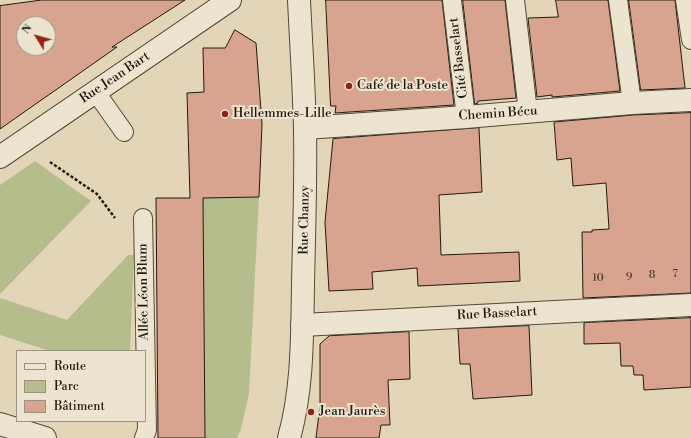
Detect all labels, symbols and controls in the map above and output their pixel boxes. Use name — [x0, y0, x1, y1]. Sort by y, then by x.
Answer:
north arrow — [16, 16, 56, 56]
street label: Cité Basselart — [446, 17, 472, 99]
text: N — [19, 22, 35, 37]
street label: Rue Jean Bart — [77, 49, 153, 107]
place label: Café de la Poste — [357, 78, 448, 94]
marker: Café de la Poste — [344, 81, 354, 91]
street label: Chemin Bécu — [458, 103, 538, 125]
place label: Hellemmes-Lille — [233, 106, 332, 122]
marker: Hellemmes-Lille — [220, 109, 230, 119]
street label: Rue Chanzy — [297, 185, 313, 255]
street label: Allée Léon Blum — [135, 243, 153, 341]
house number: 7 — [672, 267, 678, 281]
house number: 8 — [649, 268, 655, 282]
house number: 9 — [626, 270, 632, 284]
house number: 10 — [592, 271, 604, 285]
street label: Rue Basselart — [456, 304, 538, 324]
legend — [16, 350, 146, 422]
text: Route — [54, 359, 86, 374]
text: Parc — [54, 379, 79, 394]
text: Bâtiment — [54, 399, 105, 414]
place label: Jean Jaurès — [319, 404, 385, 420]
marker: Jean Jaurès — [306, 407, 316, 417]

